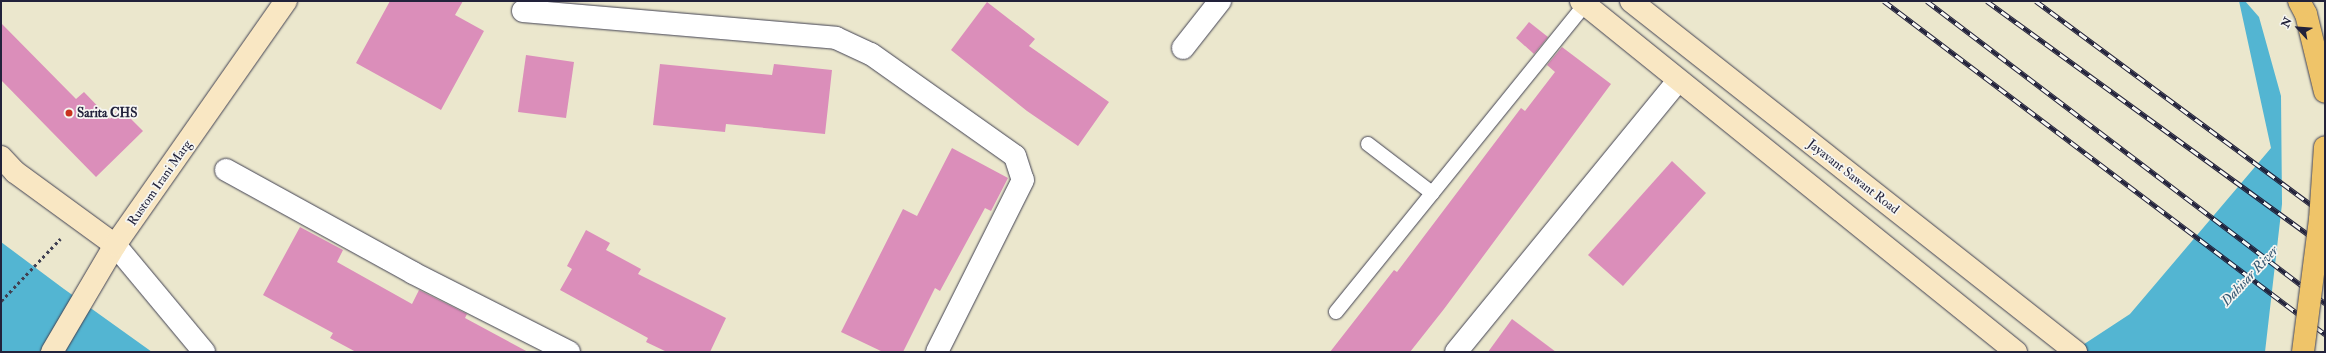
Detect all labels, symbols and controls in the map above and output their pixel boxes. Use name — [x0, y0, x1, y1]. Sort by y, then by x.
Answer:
north arrow — [2278, 8, 2318, 48]
text: N — [2279, 15, 2295, 30]
place label: Sarita CHS — [77, 105, 137, 121]
marker: Sarita CHS — [64, 108, 74, 118]
street label: Jayavant Sawant Road — [1804, 136, 1902, 218]
street label: Rustom Irani Marg — [125, 137, 195, 229]
water label: Dahisar River — [2218, 243, 2282, 309]

